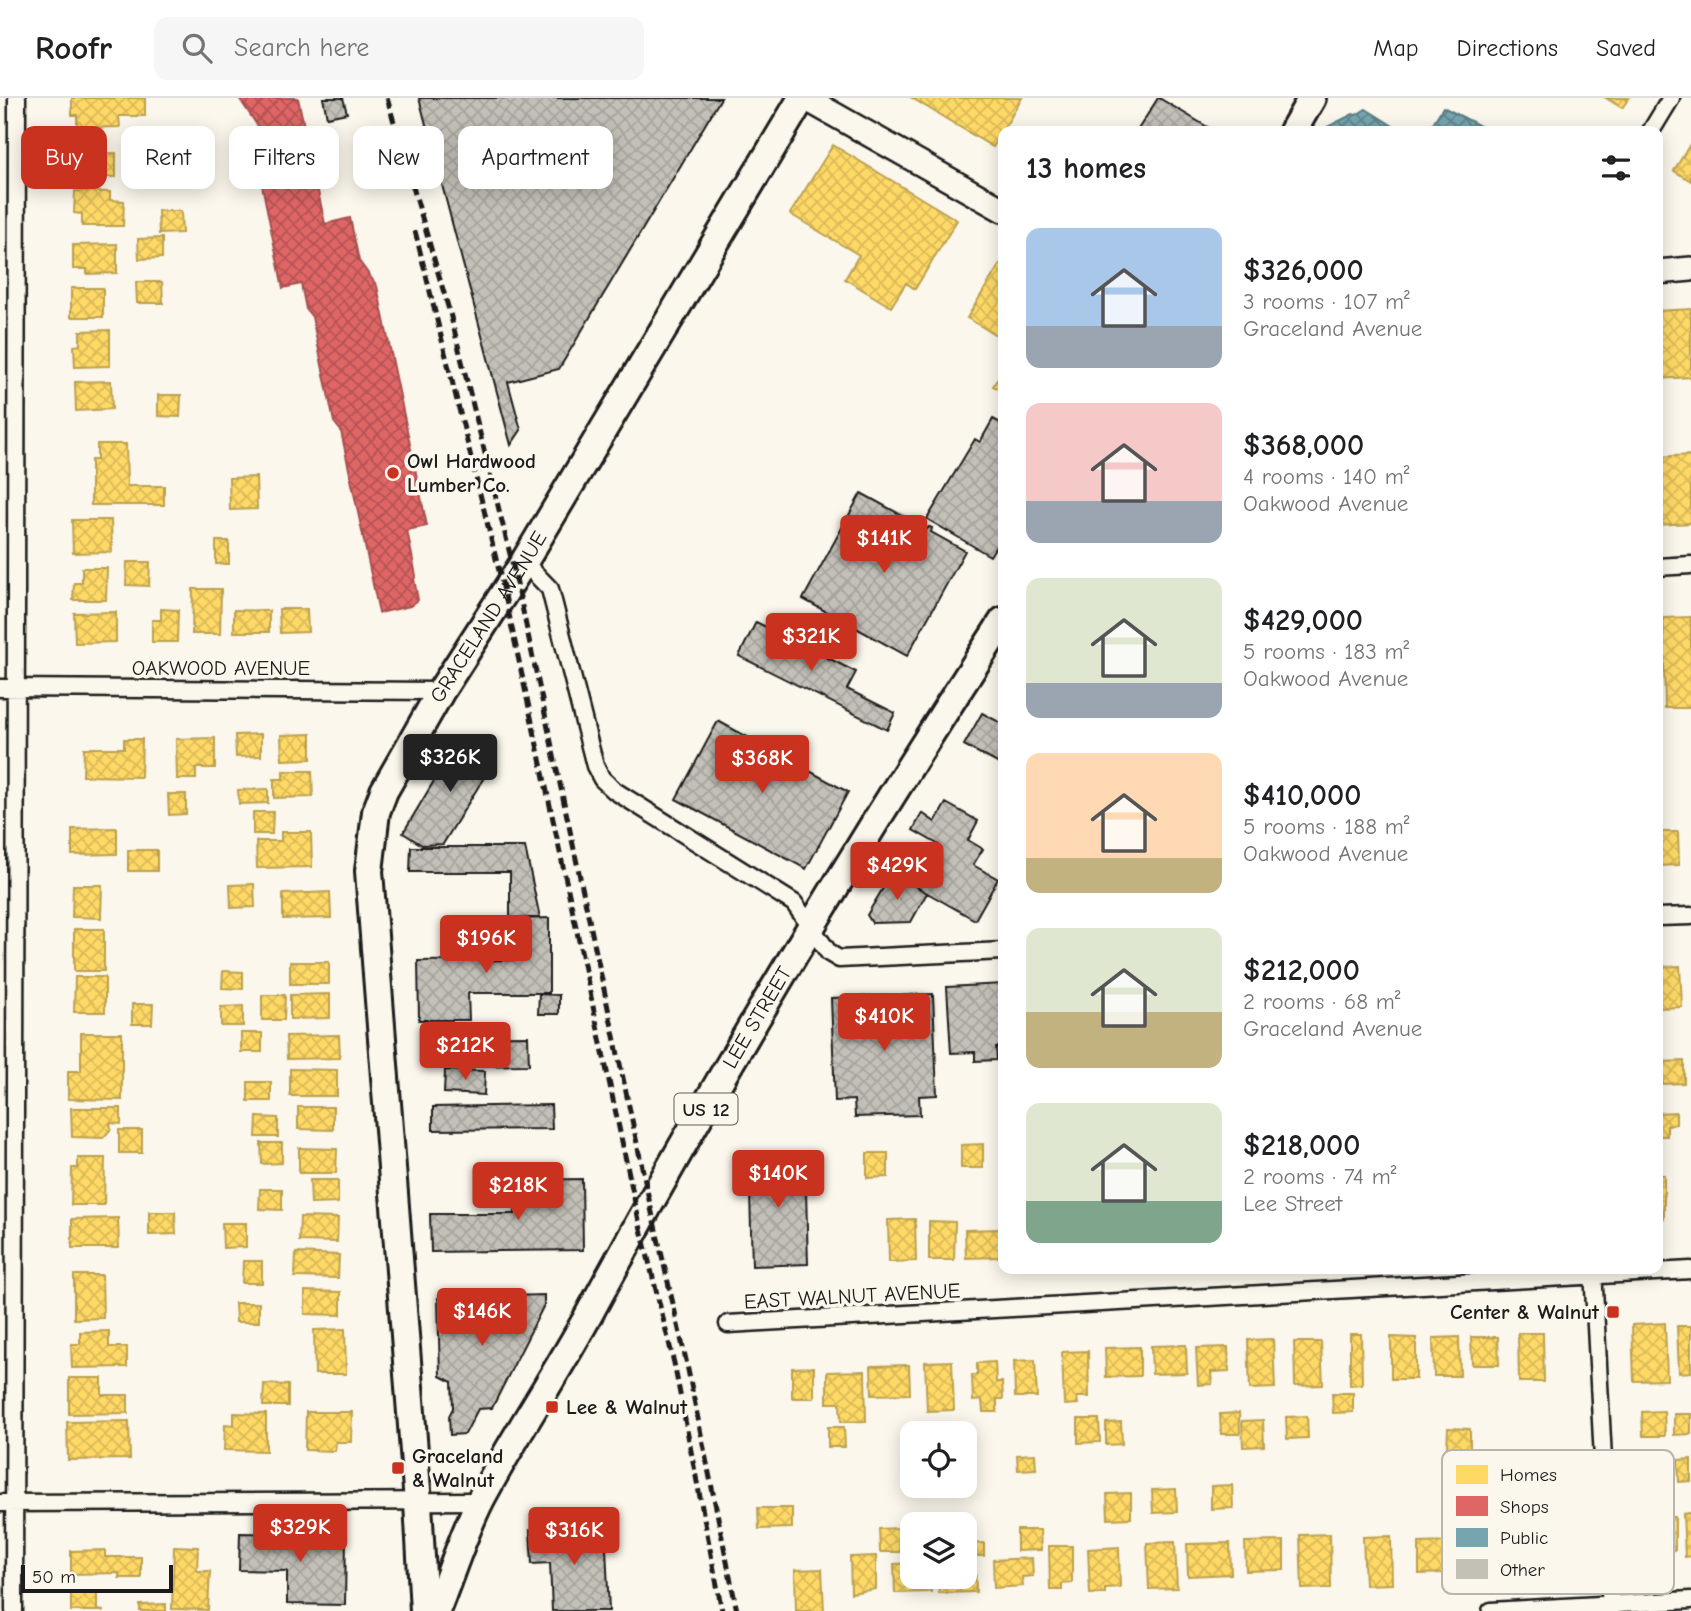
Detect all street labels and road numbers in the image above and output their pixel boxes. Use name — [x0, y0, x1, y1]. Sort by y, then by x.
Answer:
street label: GRACELAND AVENUE — [425, 527, 552, 707]
street label: OAKWOOD AVENUE — [132, 656, 310, 680]
street label: LEE STREET — [718, 962, 796, 1073]
road number: US 12 — [674, 1093, 738, 1124]
street label: EAST WALNUT AVENUE — [743, 1278, 961, 1314]

